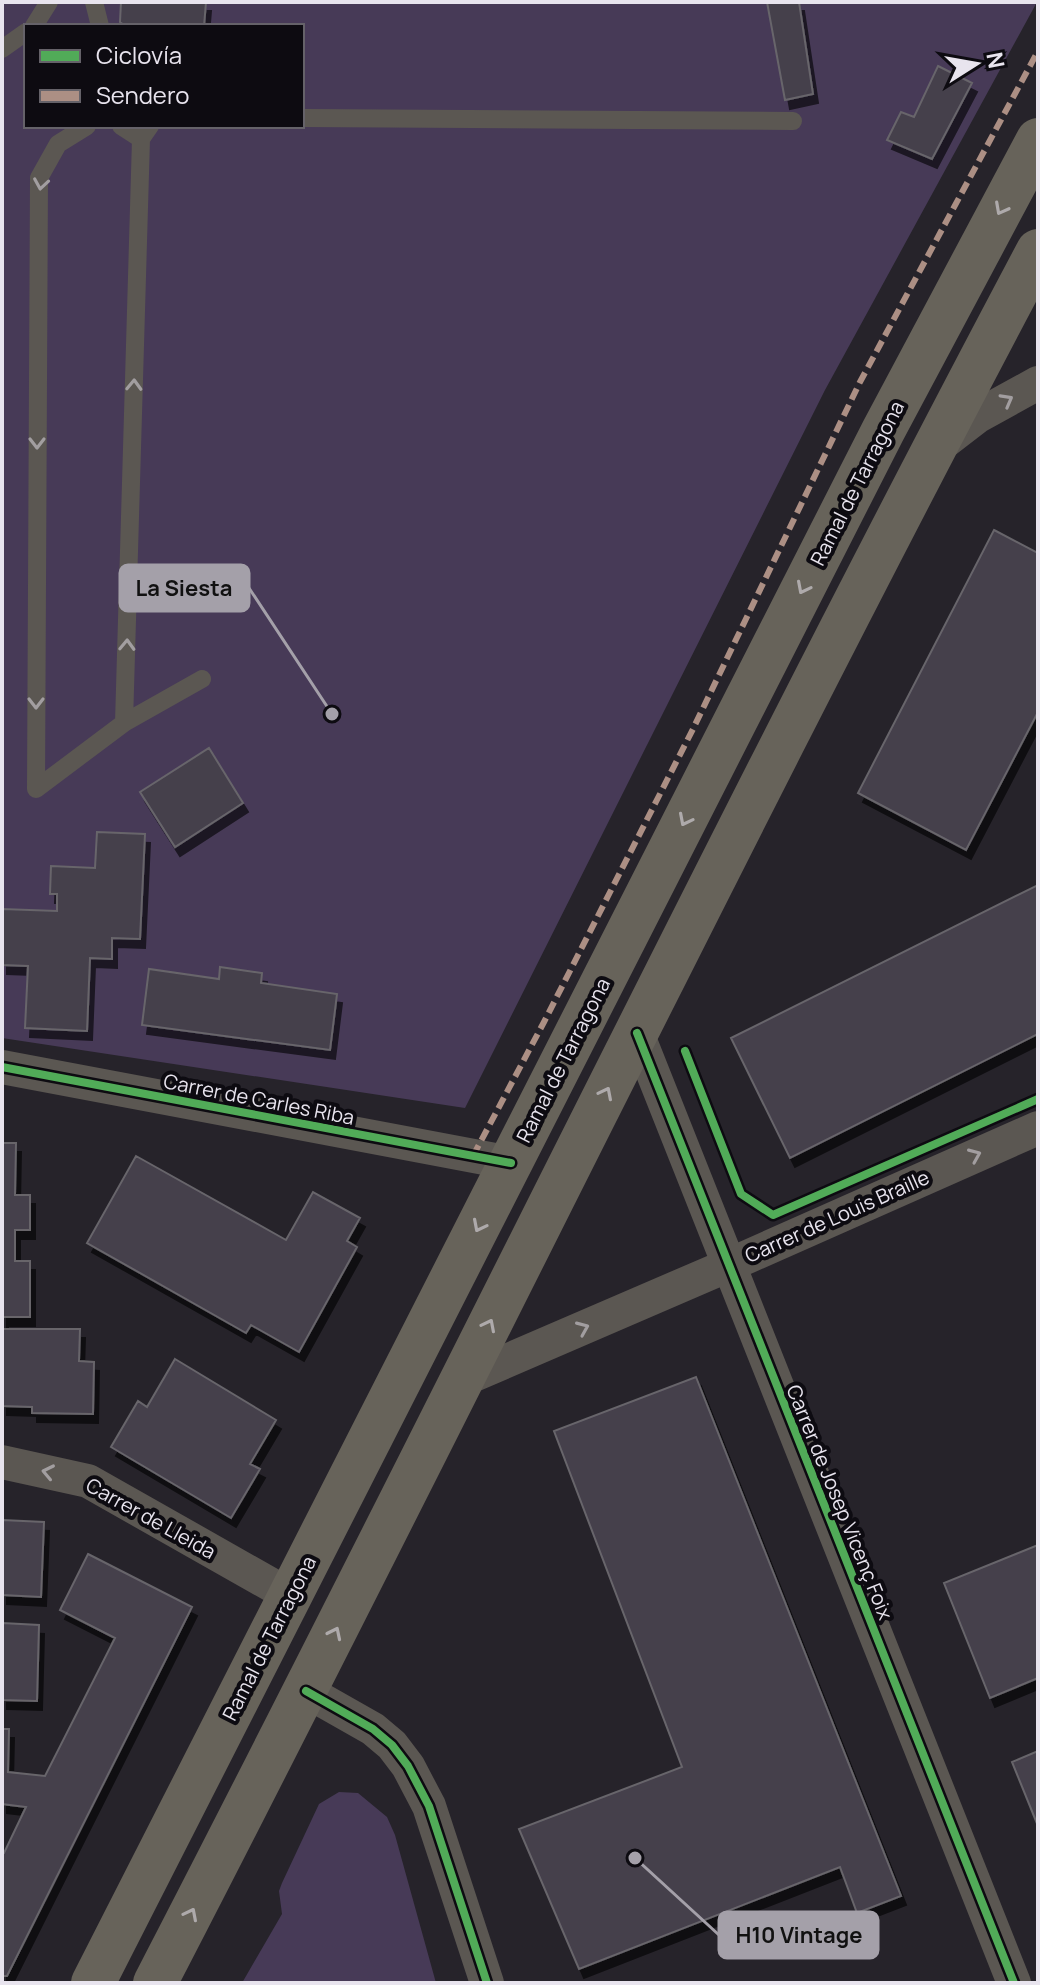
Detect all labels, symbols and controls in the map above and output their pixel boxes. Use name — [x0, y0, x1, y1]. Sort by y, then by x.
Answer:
legend — [24, 24, 304, 128]
north arrow — [936, 24, 1016, 104]
text: Ciclovía — [96, 38, 182, 71]
text: N — [979, 50, 1012, 71]
text: Sendero — [96, 78, 190, 111]
one-way arrow — [33, 177, 50, 190]
one-way arrow — [996, 200, 1011, 215]
one-way arrow — [125, 378, 143, 391]
one-way arrow — [999, 394, 1014, 409]
street label: Ramal de Tarragona — [804, 396, 910, 570]
one-way arrow — [29, 437, 46, 450]
callout: La Siesta — [120, 565, 249, 611]
text: La Siesta — [136, 573, 232, 603]
one-way arrow — [797, 579, 813, 594]
one-way arrow — [118, 638, 135, 651]
one-way arrow — [27, 697, 45, 710]
one-way arrow — [680, 811, 695, 826]
street label: Ramal de Tarragona — [510, 973, 616, 1147]
street label: Carrer de Carles Riba — [161, 1067, 357, 1131]
one-way arrow — [597, 1086, 612, 1101]
one-way arrow — [967, 1148, 981, 1164]
street label: Carrer de Louis Braille — [741, 1163, 933, 1269]
one-way arrow — [473, 1218, 488, 1233]
one-way arrow — [479, 1318, 494, 1333]
one-way arrow — [575, 1322, 590, 1338]
street label: Carrer de Josep Vicenç Foix — [780, 1381, 900, 1624]
one-way arrow — [42, 1464, 55, 1481]
street label: Carrer de Lleida — [81, 1471, 221, 1565]
street label: Ramal de Tarragona — [216, 1551, 322, 1725]
one-way arrow — [326, 1626, 341, 1641]
one-way arrow — [182, 1907, 197, 1922]
callout: H10 Vintage — [719, 1912, 878, 1958]
text: H10 Vintage — [736, 1920, 862, 1950]

